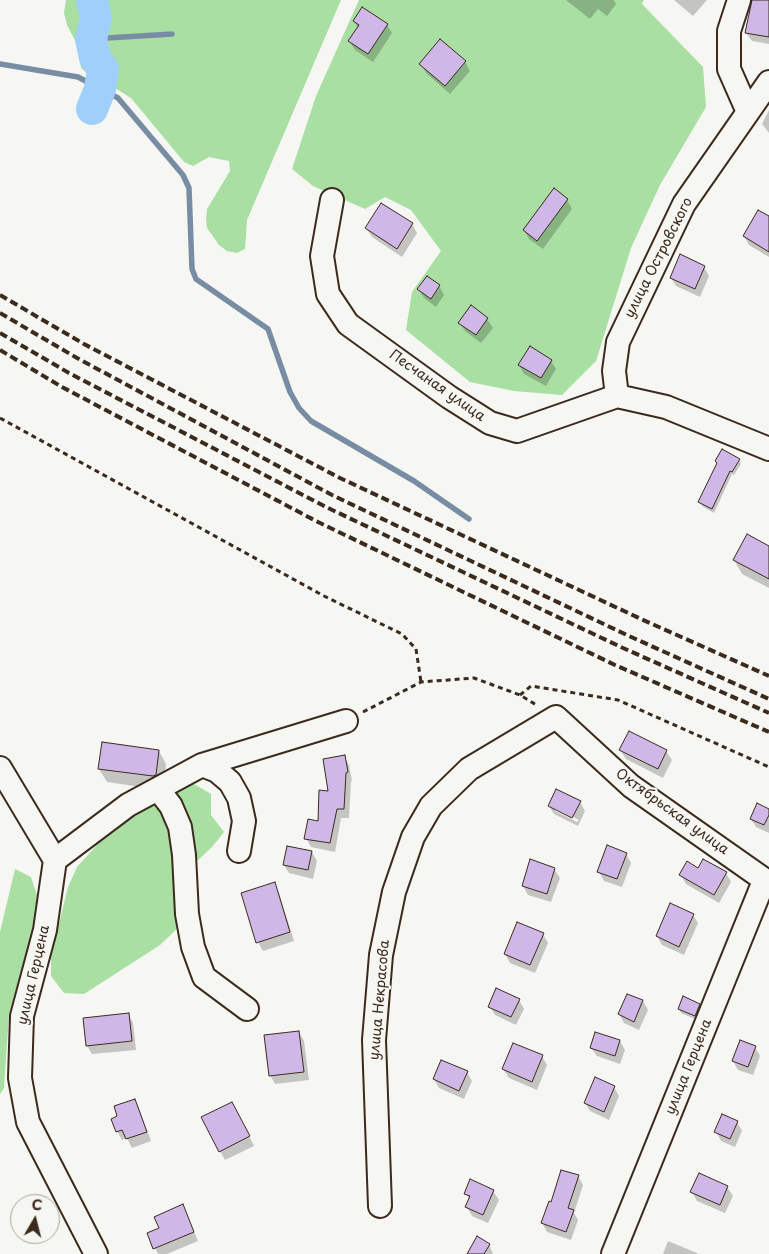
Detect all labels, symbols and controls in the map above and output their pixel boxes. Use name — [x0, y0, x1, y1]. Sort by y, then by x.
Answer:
street label: улица Островского — [621, 195, 697, 321]
street label: Песчаная улица — [386, 347, 488, 425]
street label: Октябрьская улица — [612, 765, 732, 859]
street label: улица Герцена — [14, 924, 54, 1026]
street label: улица Некрасова — [366, 939, 394, 1061]
street label: улица Герцена — [662, 1017, 716, 1117]
north arrow — [10, 1194, 60, 1244]
text: С — [30, 1194, 44, 1216]

